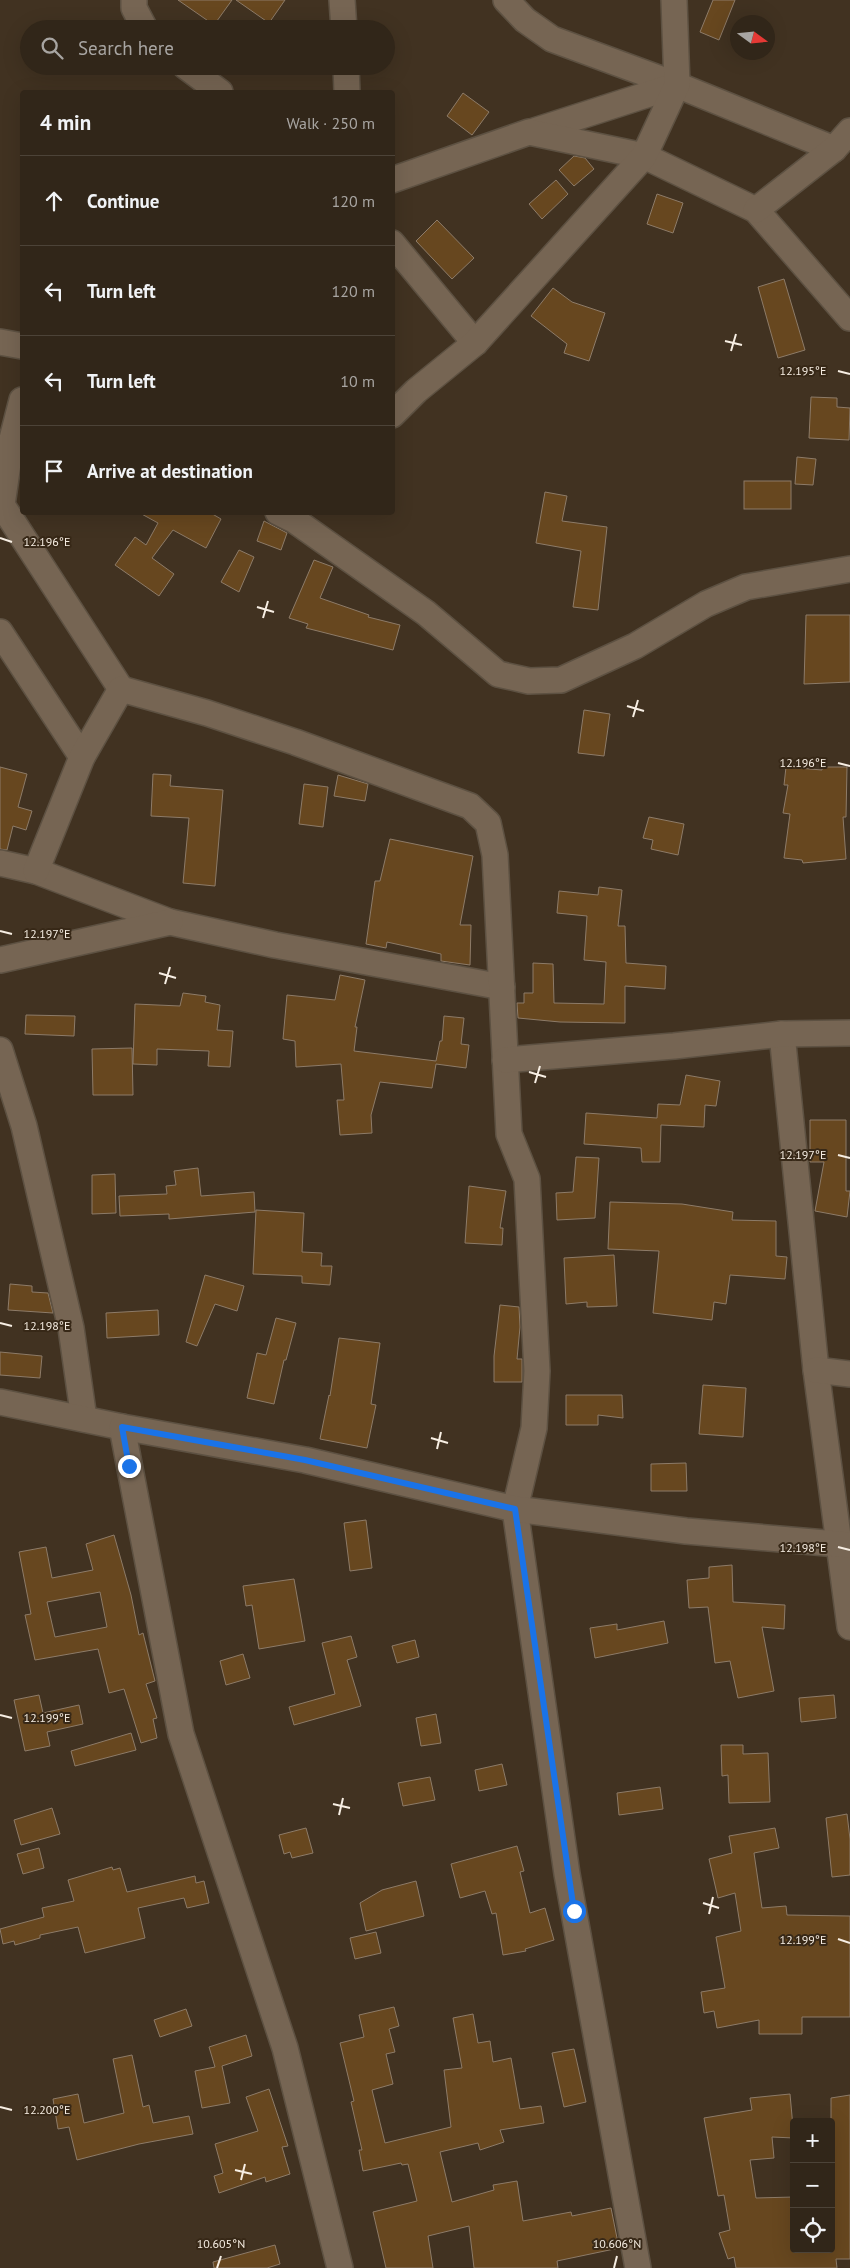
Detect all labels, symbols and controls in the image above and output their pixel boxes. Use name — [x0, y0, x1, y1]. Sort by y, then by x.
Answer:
north arrow — [730, 15, 775, 60]
search box — [20, 20, 395, 75]
icon: search — [38, 34, 66, 62]
text: Search here — [78, 36, 174, 60]
text: 4 min — [40, 109, 91, 136]
text: Walk · 250 m — [286, 113, 375, 133]
icon: ahead — [40, 187, 68, 215]
text: Continue — [87, 189, 159, 213]
text: 120 m — [332, 191, 375, 211]
icon: left — [40, 277, 68, 305]
text: Turn left — [87, 279, 156, 303]
text: 120 m — [332, 281, 375, 301]
text: 12.195°E — [780, 363, 826, 378]
icon: left — [40, 367, 68, 395]
text: Turn left — [87, 369, 156, 393]
text: 10 m — [340, 371, 375, 391]
icon: arrive — [40, 457, 68, 485]
text: Arrive at destination — [87, 459, 253, 483]
text: 12.196°E — [24, 534, 70, 549]
text: 12.196°E — [780, 755, 826, 770]
text: 12.197°E — [24, 926, 70, 941]
text: 12.197°E — [780, 1147, 826, 1162]
text: 12.198°E — [24, 1318, 70, 1333]
route end — [118, 1455, 141, 1478]
text: 12.198°E — [780, 1540, 826, 1555]
text: 12.199°E — [24, 1710, 70, 1725]
route start — [563, 1900, 586, 1923]
text: 12.199°E — [780, 1932, 826, 1947]
text: 12.200°E — [24, 2102, 70, 2117]
map controls — [790, 2118, 835, 2253]
button: + — [790, 2118, 835, 2163]
button: − — [790, 2163, 835, 2208]
button: locate — [790, 2208, 835, 2253]
text: 10.605°N — [197, 2236, 245, 2251]
text: 10.606°N — [593, 2236, 641, 2251]

